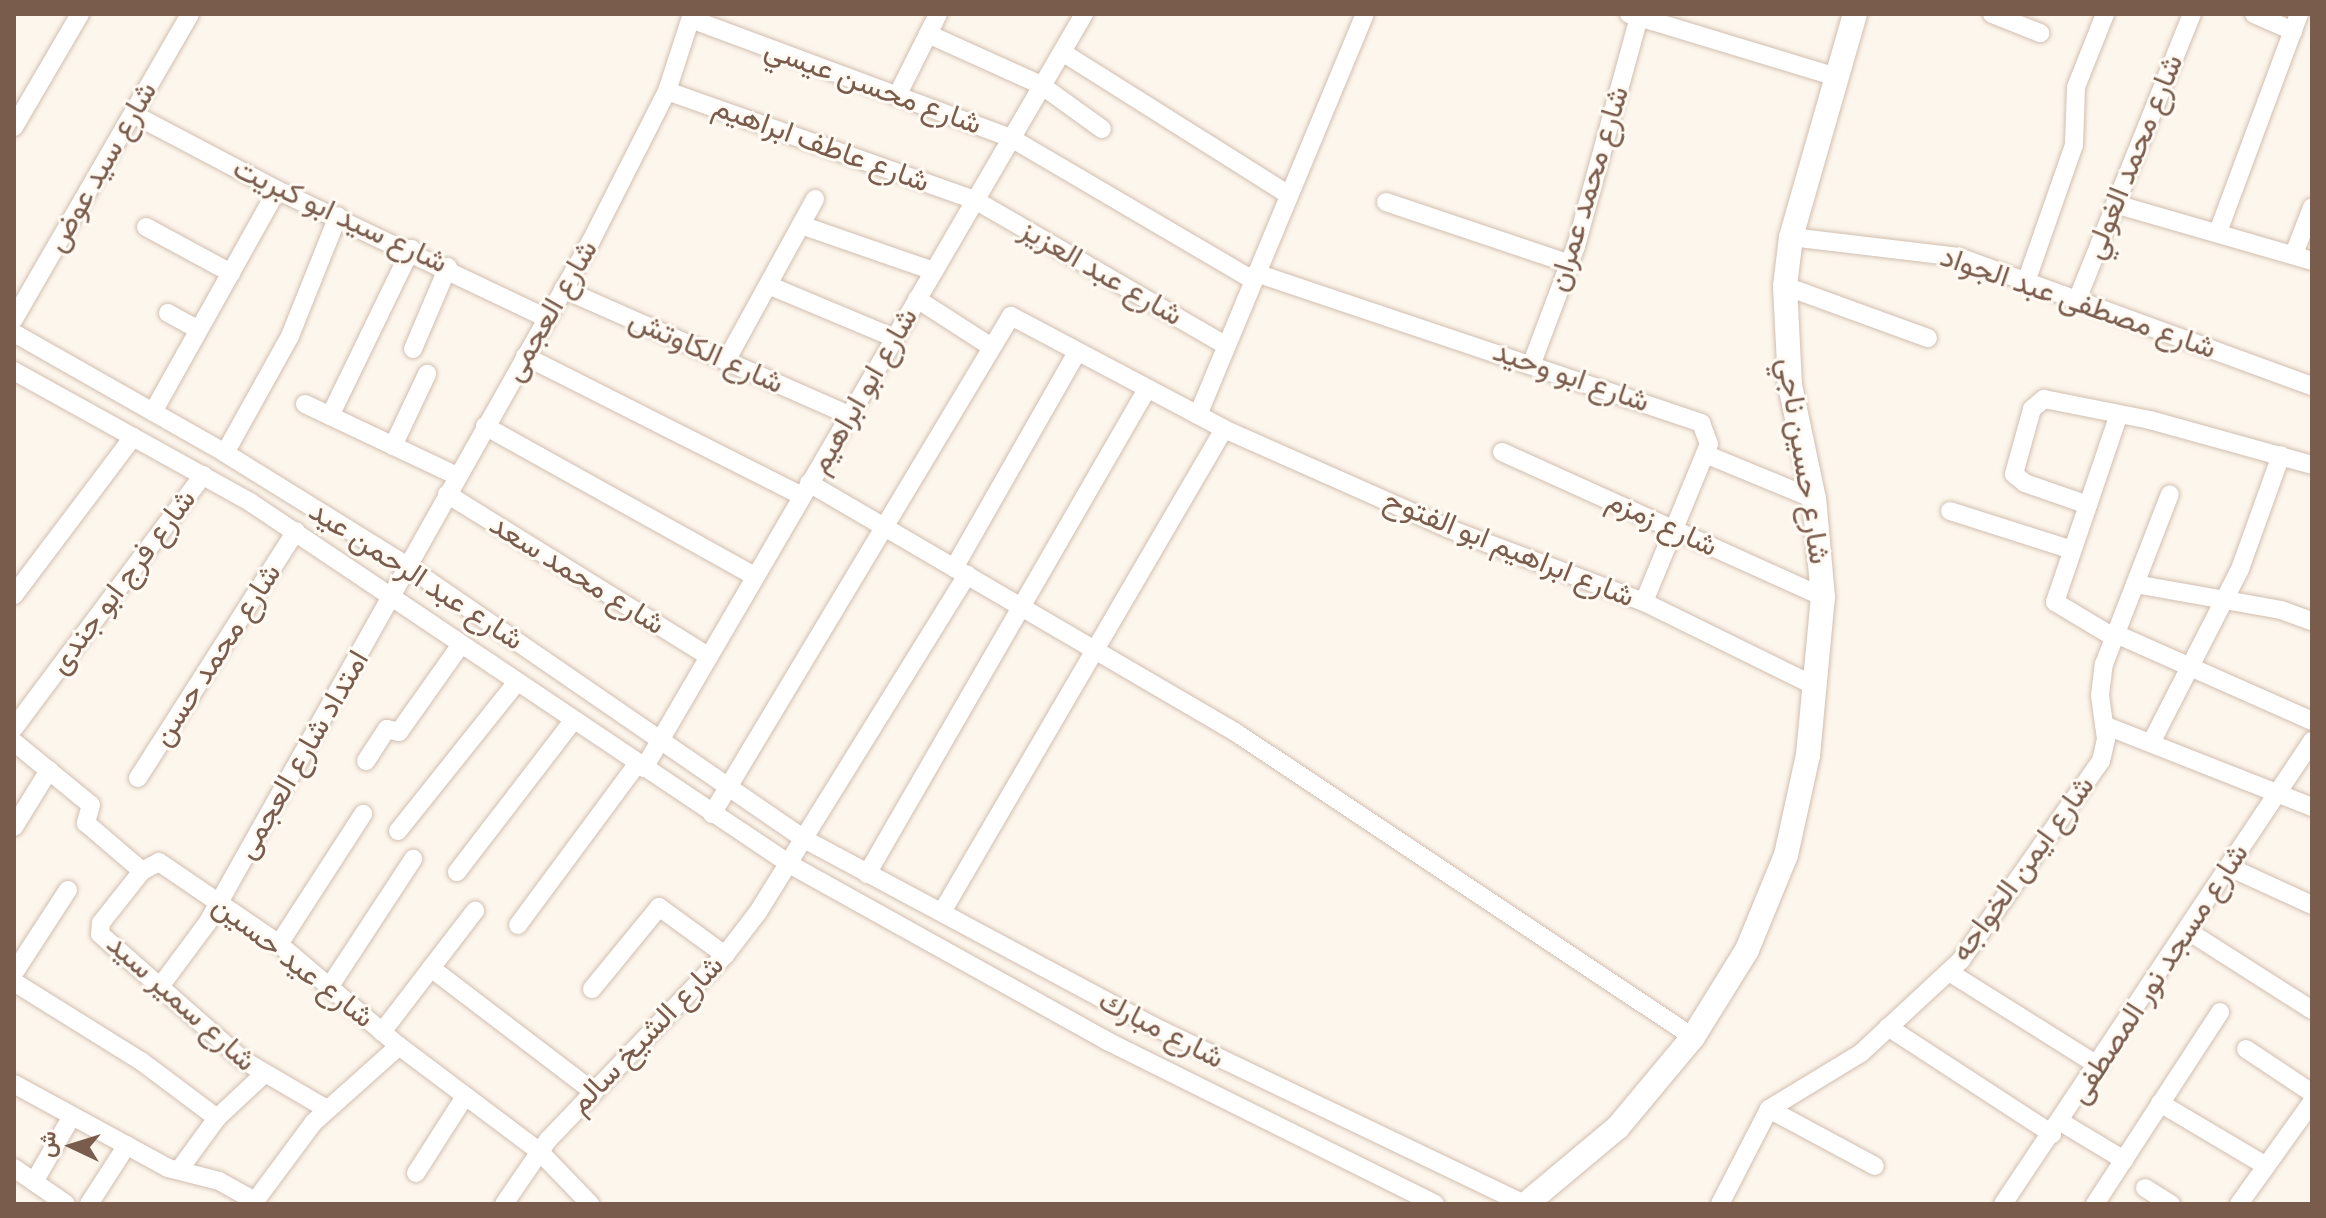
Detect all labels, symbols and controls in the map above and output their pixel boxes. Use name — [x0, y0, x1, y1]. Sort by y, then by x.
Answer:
street label: شارع محسن عيسي — [760, 31, 986, 143]
street label: شارع محمد الغولي — [2077, 49, 2191, 265]
street label: شارع سيد عوض — [39, 76, 165, 258]
street label: شارع محمد عمران — [1541, 82, 1637, 296]
street label: شارع عاطف ابراهيم — [708, 89, 934, 201]
street label: شارع سيد ابو كبريت — [227, 151, 453, 281]
street label: شارع عبد العزيز — [1013, 212, 1189, 334]
street label: شارع العجمى — [496, 234, 606, 388]
street label: شارع مصطفى عبد الجواد — [1935, 239, 2221, 367]
street label: شارع الكاوتش — [623, 302, 789, 402]
street label: شارع ابو ابراهيم — [802, 302, 926, 480]
street label: شارع ابو وحيد — [1488, 333, 1654, 421]
street label: شارع حسين ناجي — [1769, 355, 1837, 567]
street label: شارع ابراهيم ابو الفتوح — [1378, 482, 1640, 616]
street label: شارع فرج ابو جندى — [42, 483, 204, 681]
street label: شارع زمزم — [1601, 483, 1723, 565]
street label: شارع عبد الرحمن عيد — [302, 493, 530, 659]
street label: شارع محمد سعد — [483, 507, 671, 643]
street label: شارع محمد حسن — [145, 557, 289, 753]
street label: امتداد شارع العجمى — [229, 644, 377, 866]
street label: شارع ايمن الخواجه — [1944, 769, 2102, 969]
street label: شارع مسجد نور المصطفى — [2061, 837, 2257, 1111]
street label: شارع عيد حسين — [205, 888, 381, 1036]
street label: شارع سمير سيد — [99, 927, 263, 1079]
street label: شارع الشيخ سالم — [562, 948, 732, 1122]
street label: شارع مبارك — [1092, 983, 1230, 1077]
north arrow — [32, 1106, 112, 1186]
text: ش — [33, 1130, 62, 1158]

